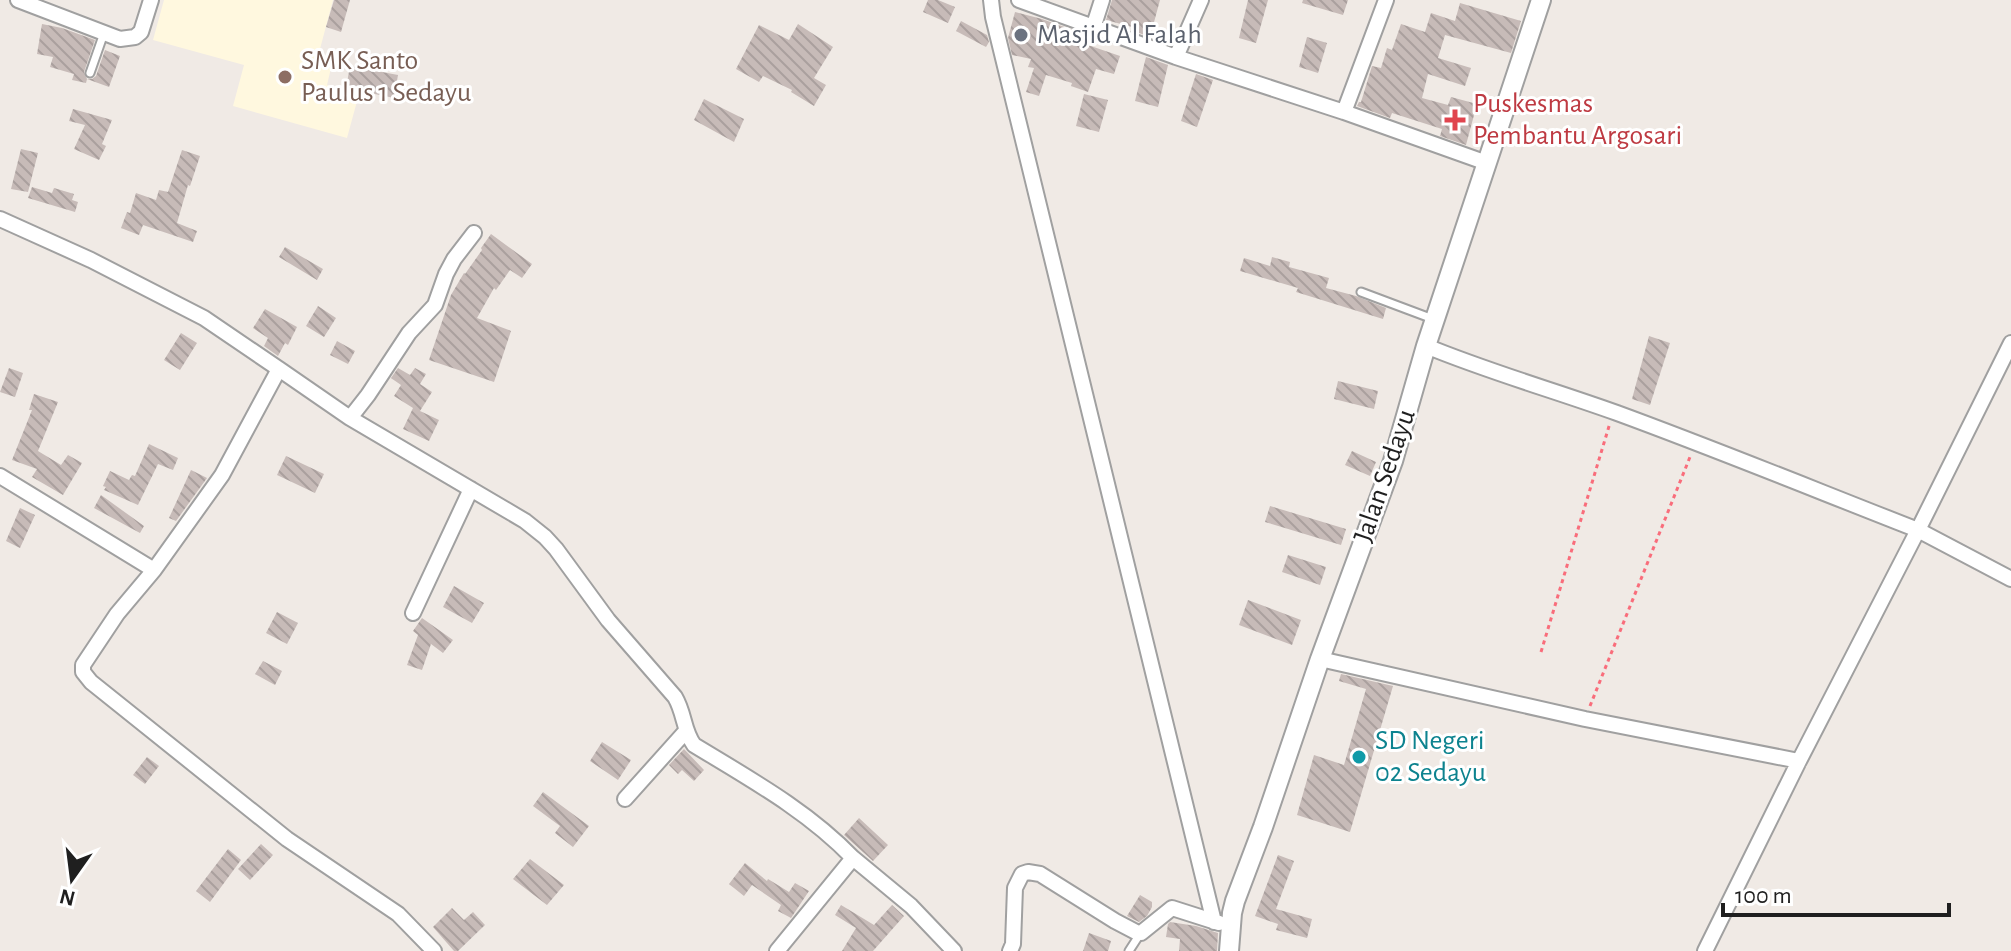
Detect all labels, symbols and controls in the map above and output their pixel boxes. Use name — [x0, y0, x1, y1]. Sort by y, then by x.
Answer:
place label: Masjid Al Falah — [1037, 21, 1202, 49]
marker: Masjid Al Falah — [1012, 26, 1030, 44]
place label: SMK Santo Paulus 1 Sedayu — [301, 47, 471, 107]
marker: SMK Santo Paulus 1 Sedayu — [276, 68, 294, 86]
place label: Puskesmas Pembantu Argosari — [1473, 90, 1682, 150]
marker: Puskesmas Pembantu Argosari — [1444, 109, 1466, 131]
street label: Jalan Sedayu — [1349, 406, 1421, 546]
place label: SD Negeri 02 Sedayu — [1375, 727, 1486, 787]
marker: SD Negeri 02 Sedayu — [1350, 748, 1368, 766]
north arrow — [32, 839, 112, 919]
scale bar — [1723, 867, 1949, 917]
text: 100 m — [1735, 884, 1792, 908]
text: N — [57, 885, 77, 910]

